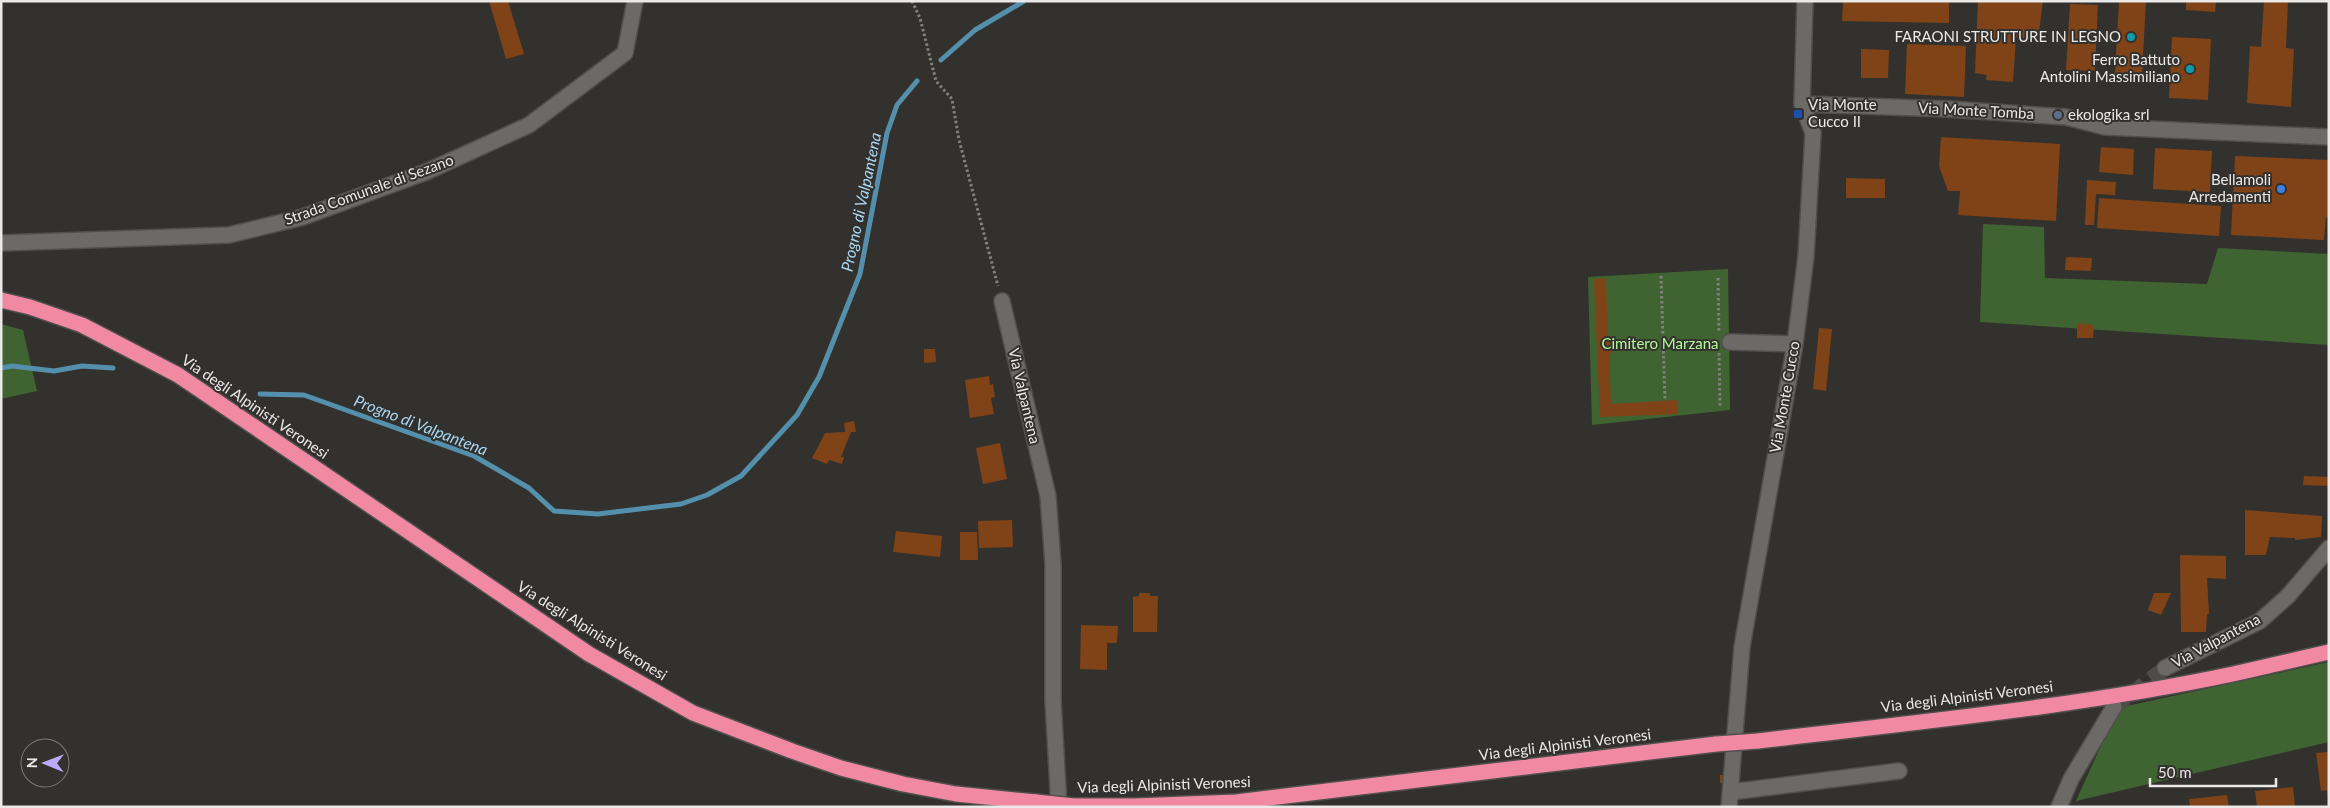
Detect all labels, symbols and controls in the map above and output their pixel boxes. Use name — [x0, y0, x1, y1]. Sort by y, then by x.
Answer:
place label: FARAONI STRUTTURE IN LEGNO — [1894, 27, 2121, 45]
marker: FARAONI STRUTTURE IN LEGNO — [2125, 31, 2137, 43]
place label: Ferro Battuto Antolini Massimiliano — [2040, 50, 2180, 85]
marker: Ferro Battuto Antolini Massimiliano — [2184, 63, 2196, 75]
place label: Via Monte Cucco II — [1808, 95, 1877, 130]
street label: Via Monte Tomba — [1918, 98, 2034, 122]
place label: ekologika srl — [2068, 105, 2149, 123]
marker: Via Monte Cucco II — [1792, 108, 1804, 120]
marker: ekologika srl — [2052, 109, 2064, 121]
water label: Progno di Valpantena — [837, 131, 885, 273]
street label: Strada Comunale di Sezano — [282, 150, 456, 228]
place label: Bellamoli Arredamenti — [2189, 170, 2271, 205]
marker: Bellamoli Arredamenti — [2275, 183, 2287, 195]
park label: Cimitero Marzana — [1602, 334, 1719, 352]
street label: Via Monte Cucco — [1765, 339, 1803, 454]
street label: Via Valpantena — [1005, 346, 1045, 445]
street label: Via degli Alpinisti Veronesi — [179, 350, 332, 462]
water label: Progno di Valpantena — [352, 390, 491, 459]
street label: Via degli Alpinisti Veronesi — [514, 577, 671, 684]
street label: Via Valpantena — [2168, 609, 2263, 671]
street label: Via degli Alpinisti Veronesi — [1880, 677, 2054, 716]
street label: Via degli Alpinisti Veronesi — [1478, 725, 1652, 764]
north arrow — [20, 738, 70, 788]
scale bar — [2150, 756, 2276, 788]
text: N — [23, 757, 40, 768]
text: 50 m — [2158, 763, 2192, 781]
street label: Via degli Alpinisti Veronesi — [1077, 772, 1251, 796]

